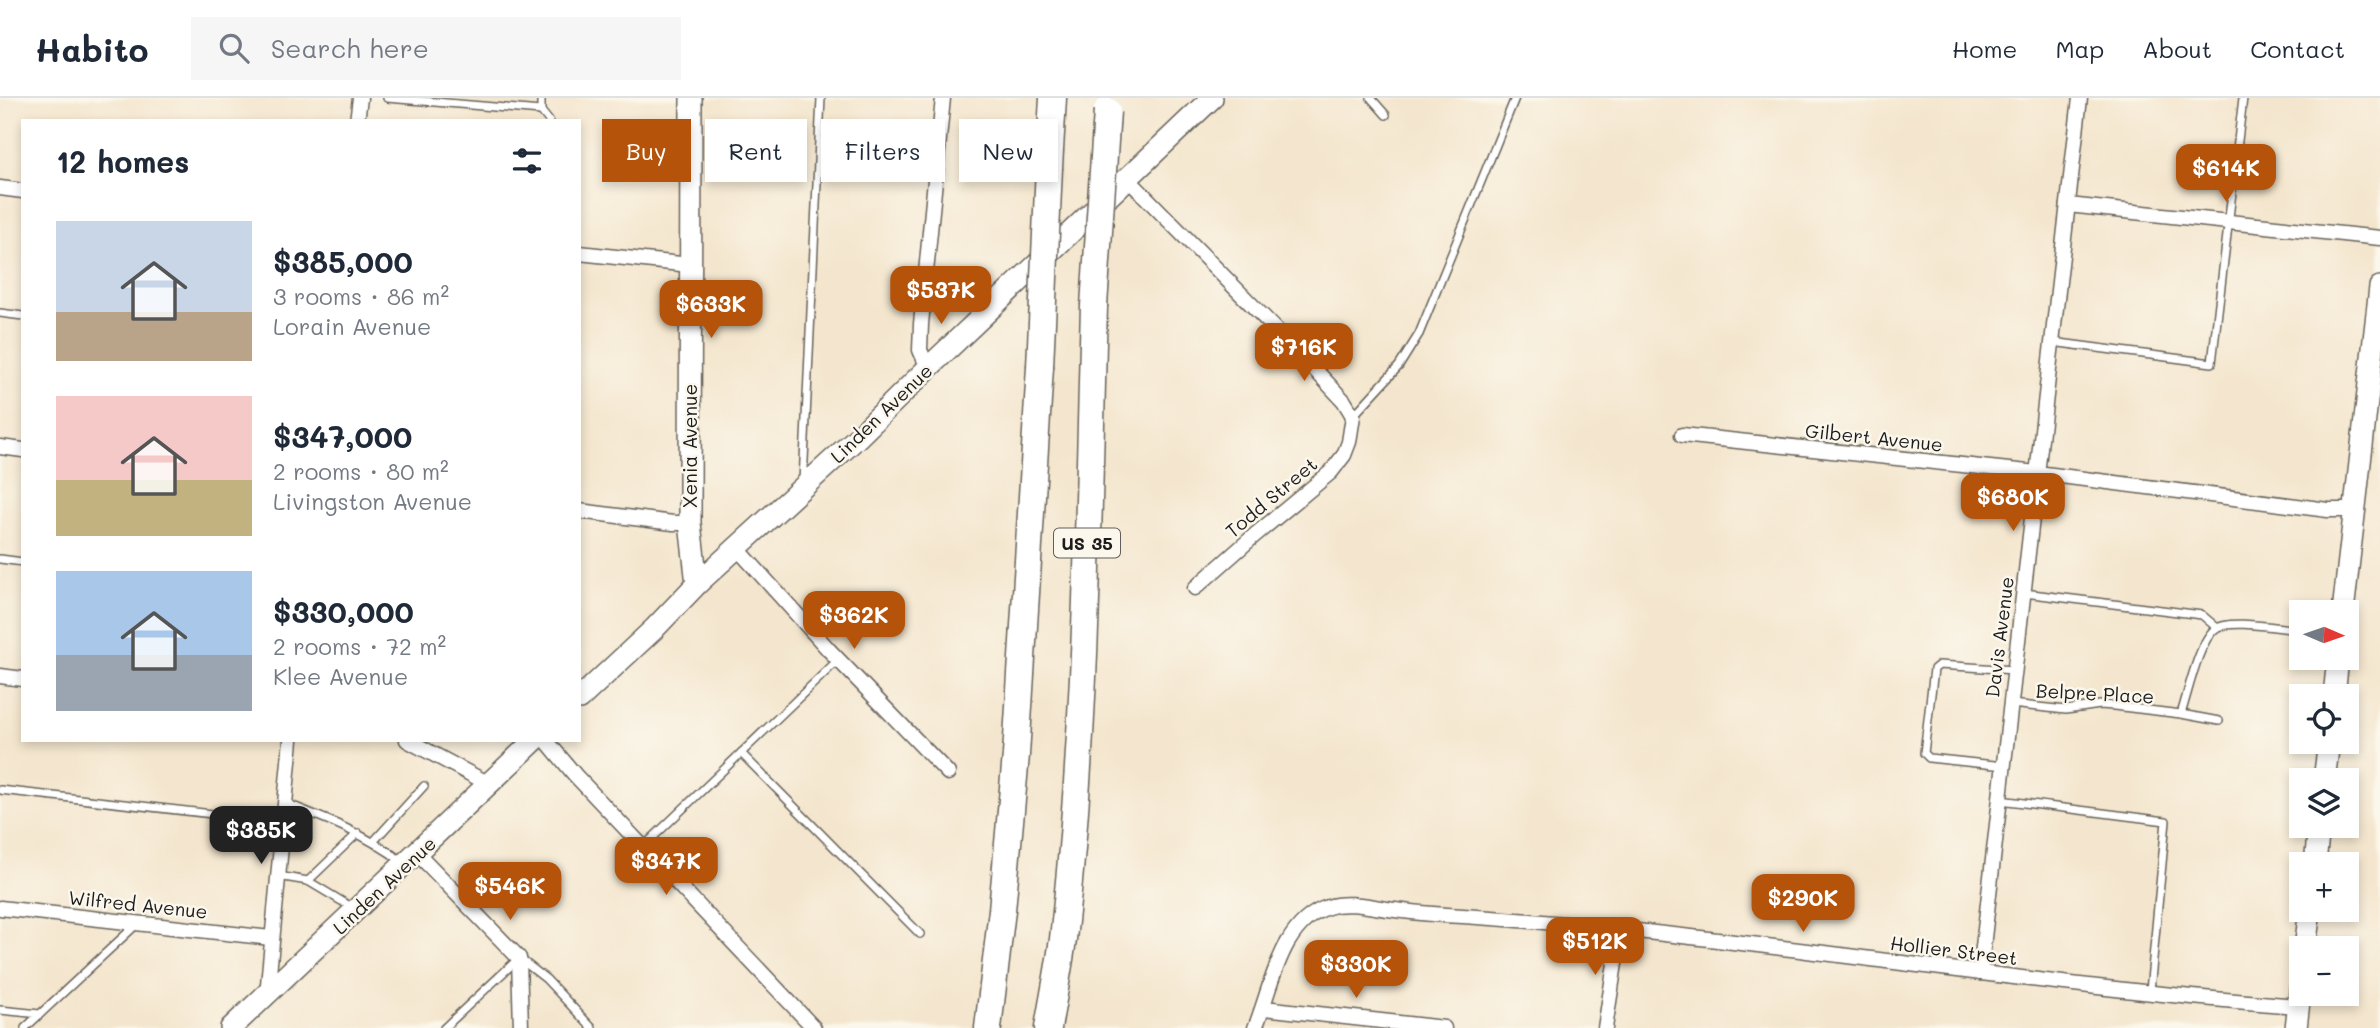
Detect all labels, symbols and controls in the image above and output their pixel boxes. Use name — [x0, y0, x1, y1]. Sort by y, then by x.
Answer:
search box — [191, 17, 681, 80]
text: Habito — [35, 27, 149, 70]
icon: search — [215, 29, 253, 67]
text: Search here — [271, 31, 429, 65]
text: Home — [1952, 33, 2017, 64]
text: Map — [2055, 33, 2104, 64]
text: About — [2142, 33, 2212, 64]
text: Contact — [2250, 33, 2345, 64]
chip: Buy — [602, 119, 691, 182]
chip: Rent — [705, 119, 807, 182]
chip: Filters — [821, 119, 945, 182]
chip: New — [959, 119, 1058, 182]
text: 12 homes — [56, 141, 189, 181]
icon: filters — [508, 142, 546, 180]
pin: $614K — [2177, 144, 2275, 204]
text: $614K — [2192, 152, 2260, 182]
text: $385,000 — [273, 241, 413, 281]
icon: home — [112, 249, 196, 333]
pin: $537K — [892, 266, 990, 326]
text: $537K — [906, 274, 976, 304]
pin: $633K — [662, 280, 760, 340]
text: 3 rooms · 86 m² — [273, 281, 449, 311]
text: $633K — [676, 288, 746, 318]
text: Lorain Avenue — [273, 311, 431, 341]
pin: $716K — [1255, 324, 1353, 383]
text: $716K — [1271, 331, 1337, 361]
street label: Linden Avenue — [825, 358, 937, 468]
street label: Xenia Avenue — [677, 384, 702, 508]
text: $347,000 — [273, 416, 412, 456]
street label: Gilbert Avenue — [1804, 417, 1944, 457]
icon: home — [112, 424, 196, 508]
street label: Todd Street — [1220, 451, 1322, 543]
text: 2 rooms · 80 m² — [273, 456, 449, 486]
pin: $680K — [1964, 474, 2062, 533]
text: $680K — [1977, 481, 2049, 511]
text: Livingston Avenue — [273, 486, 472, 516]
road number: US 35 — [1054, 528, 1120, 558]
street label: Davis Avenue — [1979, 575, 2019, 699]
text: $330,000 — [273, 591, 414, 631]
pin: $362K — [805, 592, 903, 651]
icon: home — [112, 599, 196, 683]
text: $362K — [819, 599, 889, 629]
north arrow — [2289, 600, 2359, 670]
map controls — [2289, 600, 2359, 1006]
text: 2 rooms · 72 m² — [273, 631, 446, 661]
text: Klee Avenue — [273, 661, 408, 691]
street label: Belpre Place — [2035, 677, 2155, 709]
button: locate — [2289, 684, 2359, 754]
button: layers — [2289, 768, 2359, 838]
pin: $385K — [212, 806, 310, 866]
text: $385K — [226, 814, 296, 844]
street label: Linden Avenue — [327, 831, 441, 939]
pin: $347K — [617, 838, 715, 897]
text: $347K — [631, 845, 701, 875]
button: + — [2289, 852, 2359, 922]
pin: $546K — [461, 862, 559, 922]
text: $546K — [474, 870, 546, 900]
pin: $290K — [1754, 874, 1852, 934]
text: $290K — [1768, 882, 1838, 912]
street label: Wilfred Avenue — [67, 884, 209, 924]
pin: $512K — [1546, 918, 1644, 977]
text: $512K — [1562, 925, 1628, 955]
street label: Hollier Street — [1889, 930, 2019, 970]
button: − — [2289, 936, 2359, 1006]
pin: $330K — [1307, 940, 1405, 1000]
text: $330K — [1320, 948, 1392, 978]

